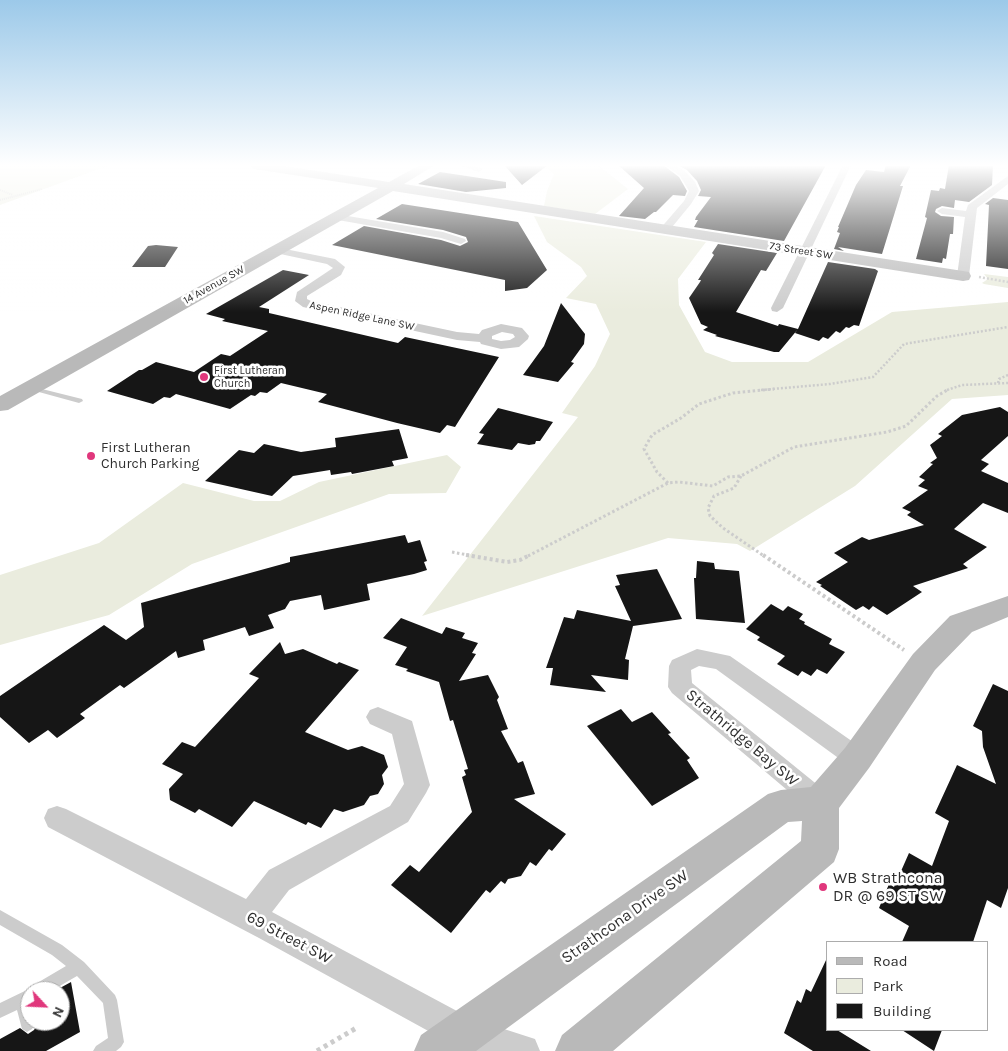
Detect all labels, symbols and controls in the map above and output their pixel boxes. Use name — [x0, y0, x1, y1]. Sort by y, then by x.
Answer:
street label: 73 Street SW — [769, 240, 833, 262]
street label: 14 Avenue SW — [181, 263, 247, 307]
street label: Aspen Ridge Lane SW — [308, 298, 416, 334]
place label: First Lutheran Church — [214, 364, 284, 390]
marker: First Lutheran Church — [198, 371, 210, 383]
place label: First Lutheran Church Parking — [101, 440, 199, 472]
marker: First Lutheran Church Parking — [85, 450, 97, 462]
street label: Strathridge Bay SW — [682, 685, 802, 791]
street label: Strathcona Drive SW — [558, 866, 692, 968]
place label: WB Strathcona DR @ 69 ST SW — [833, 868, 944, 906]
marker: WB Strathcona DR @ 69 ST SW — [817, 881, 829, 893]
street label: 69 Street SW — [243, 907, 335, 969]
legend — [826, 941, 988, 1031]
text: Road — [873, 952, 908, 970]
text: Park — [873, 977, 903, 995]
north arrow — [20, 981, 70, 1031]
text: Building — [873, 1002, 931, 1020]
text: N — [48, 1004, 68, 1020]

